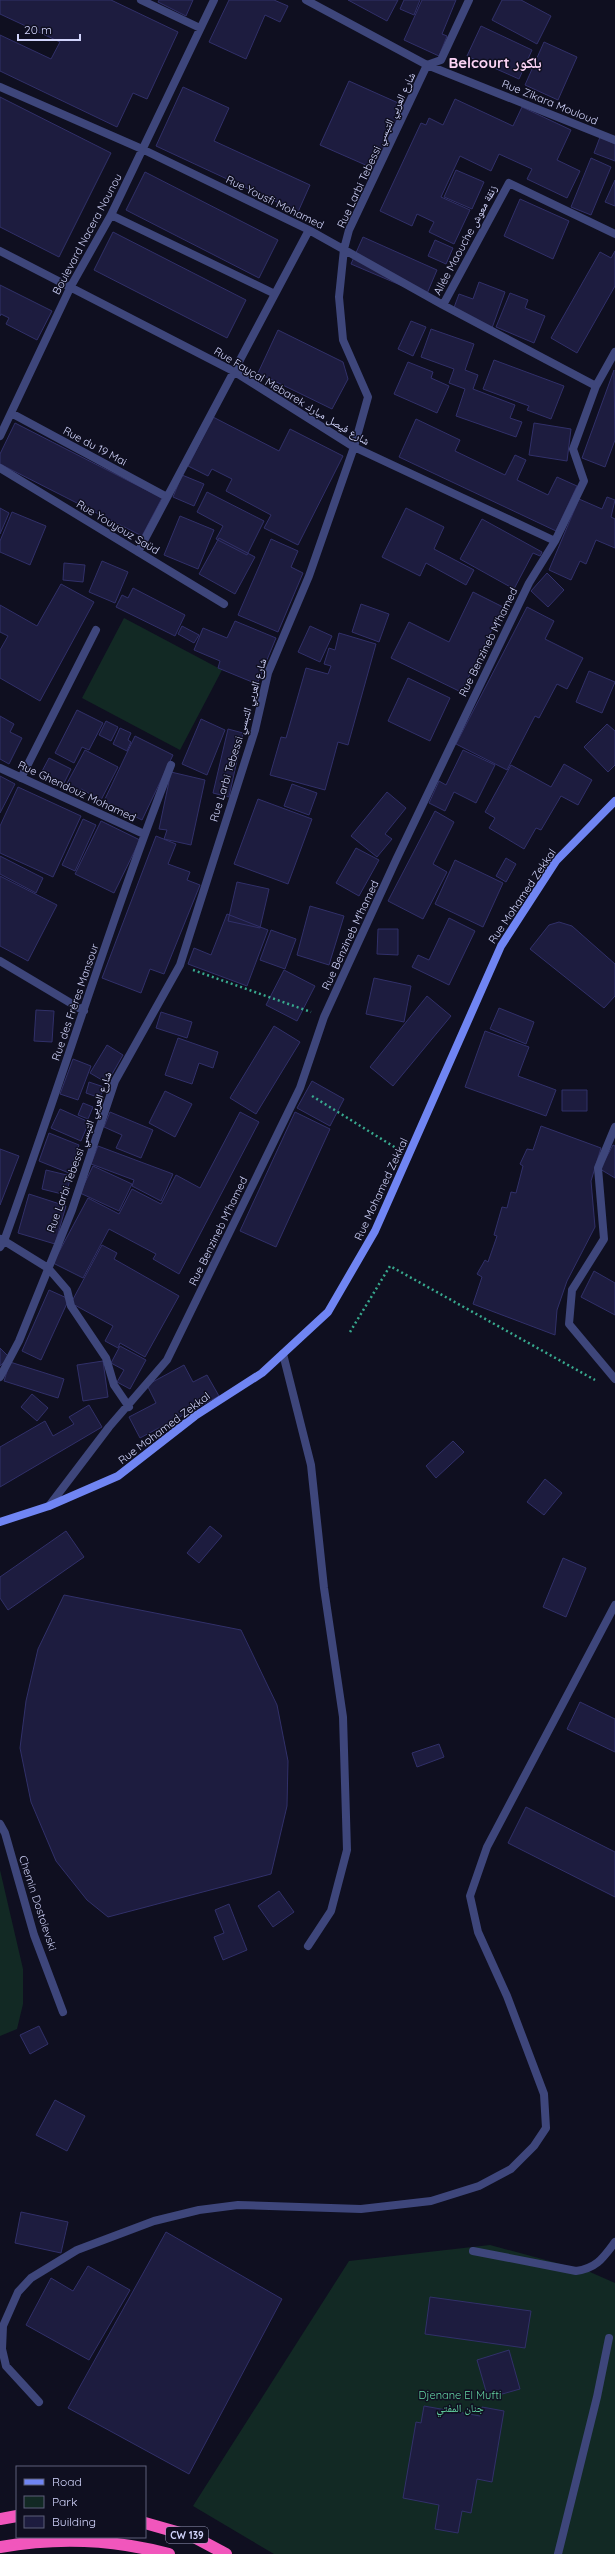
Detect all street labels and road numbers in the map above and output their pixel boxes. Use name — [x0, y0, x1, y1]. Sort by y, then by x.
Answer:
street label: Rue Larbi Tebessi شارع العربي التبسي — [334, 70, 420, 231]
street label: Rue Zikara Mouloud — [500, 76, 600, 128]
street label: Boulevard Nacera Nounou — [49, 171, 125, 297]
street label: Rue Yousfi Mohamed — [224, 172, 326, 232]
street label: Allée Maouche زنقة معوش — [430, 183, 500, 297]
street label: Rue Fayçal Mebarek شارع فيصل مبارك — [212, 344, 372, 448]
street label: Rue du 19 Mai — [61, 423, 129, 469]
street label: Rue Youyouz Saüd — [74, 497, 162, 557]
street label: Rue Benzineb M'hamed — [456, 585, 520, 699]
street label: Rue Larbi Tebessi شارع العربي التبسي — [206, 657, 271, 824]
street label: Rue Ghendouz Mohamed — [16, 757, 138, 825]
street label: Rue Mohamed Zekkal — [485, 846, 559, 946]
street label: Rue Benzineb M'hamed — [318, 878, 382, 992]
street label: Rue des Frères Mansour — [48, 941, 102, 1062]
street label: Rue Larbi Tebessi شارع العربي التبسي — [43, 1070, 116, 1235]
street label: Rue Mohamed Zekkal — [351, 1136, 411, 1242]
street label: Rue Benzineb M'hamed — [186, 1174, 250, 1288]
street label: Rue Mohamed Zekkal — [115, 1389, 213, 1467]
street label: Chemin Dostoievski — [16, 1854, 60, 1952]
road number: CW 139 — [166, 2527, 208, 2543]

